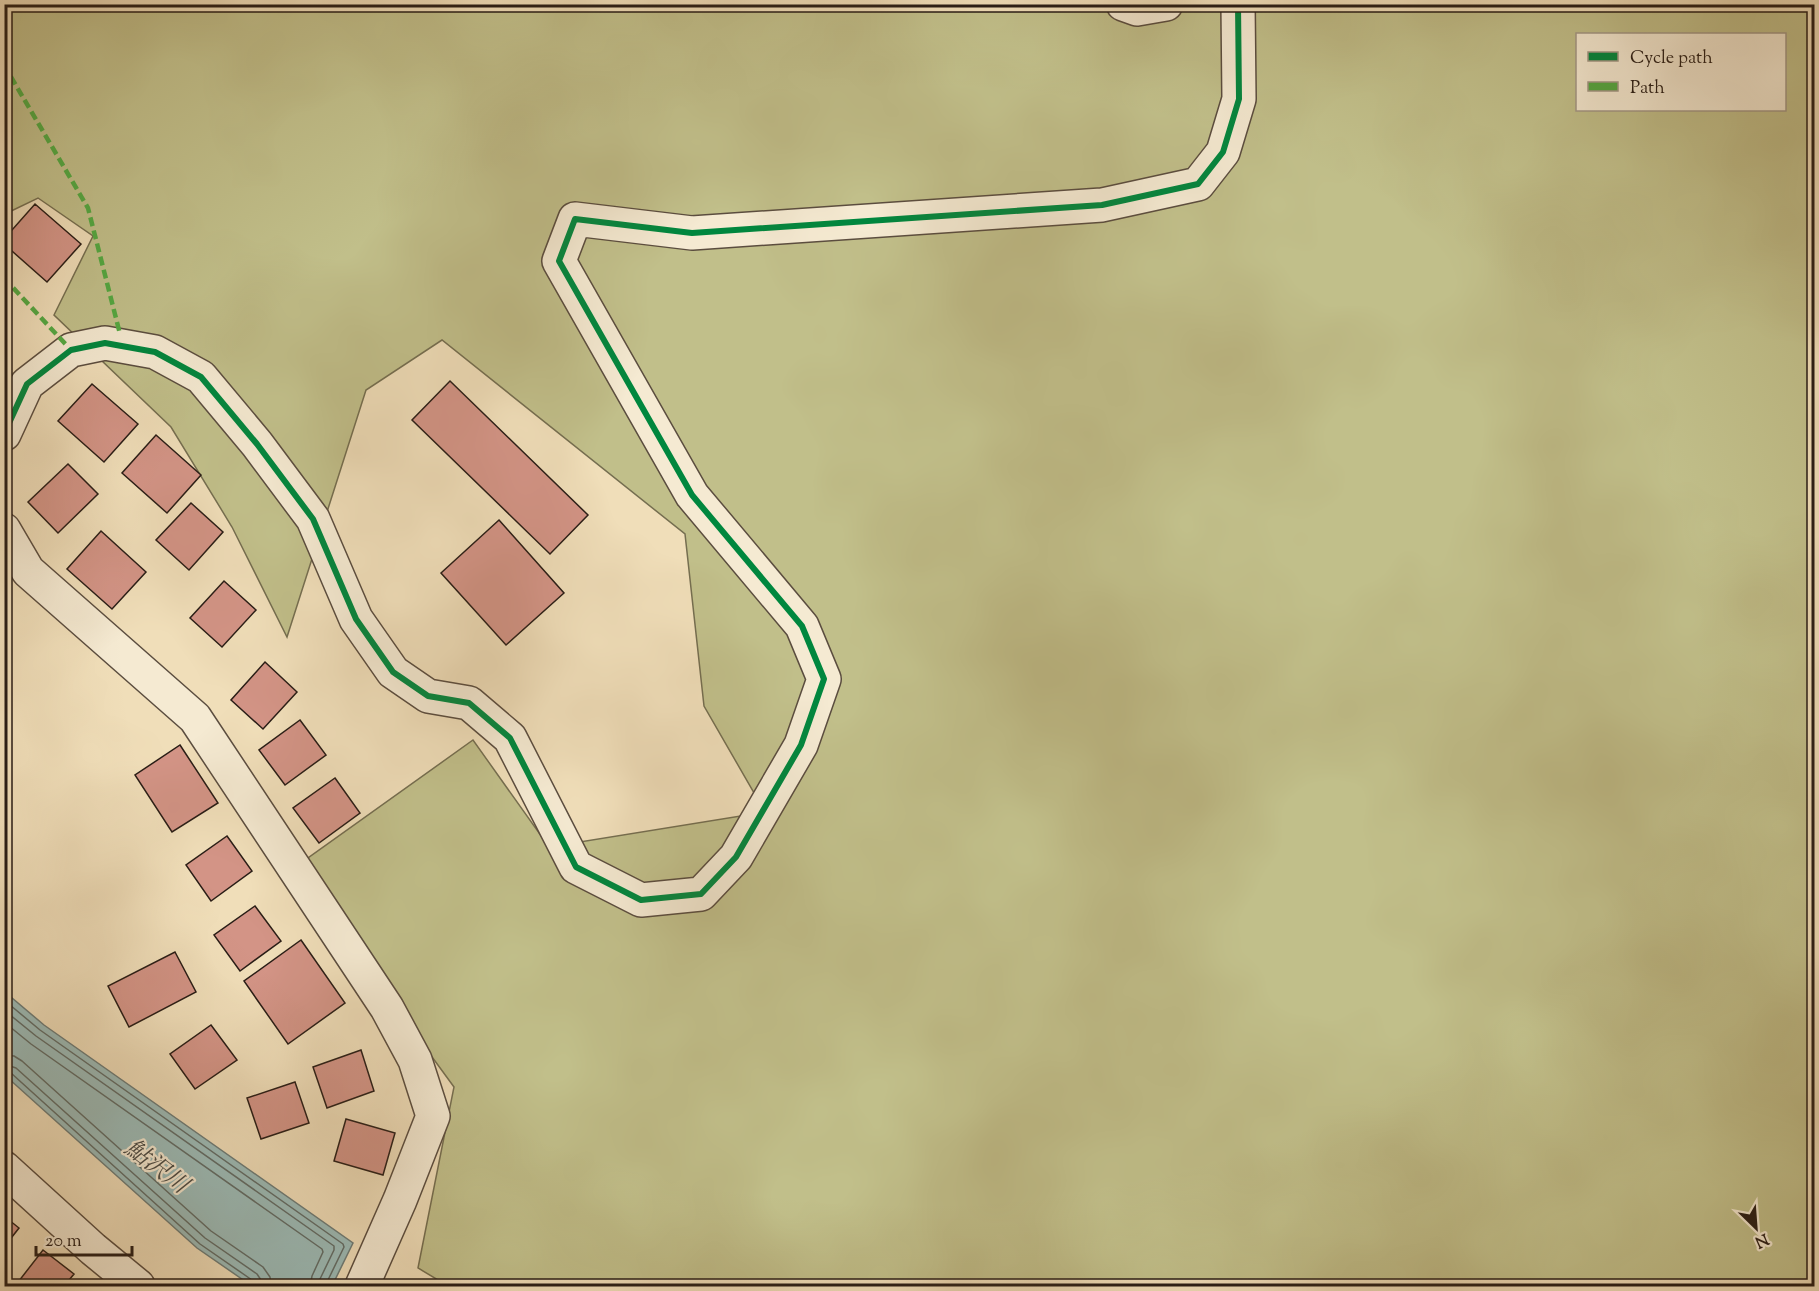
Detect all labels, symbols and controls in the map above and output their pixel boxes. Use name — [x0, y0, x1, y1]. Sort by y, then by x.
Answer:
legend — [1576, 33, 1786, 111]
text: Cycle path — [1630, 46, 1713, 72]
text: Path — [1630, 76, 1665, 102]
water label: 鮎沢川 — [117, 1132, 197, 1205]
north arrow — [1726, 1198, 1786, 1258]
scale bar — [36, 1219, 132, 1257]
text: N — [1750, 1226, 1772, 1253]
text: 20 m — [45, 1229, 82, 1255]

